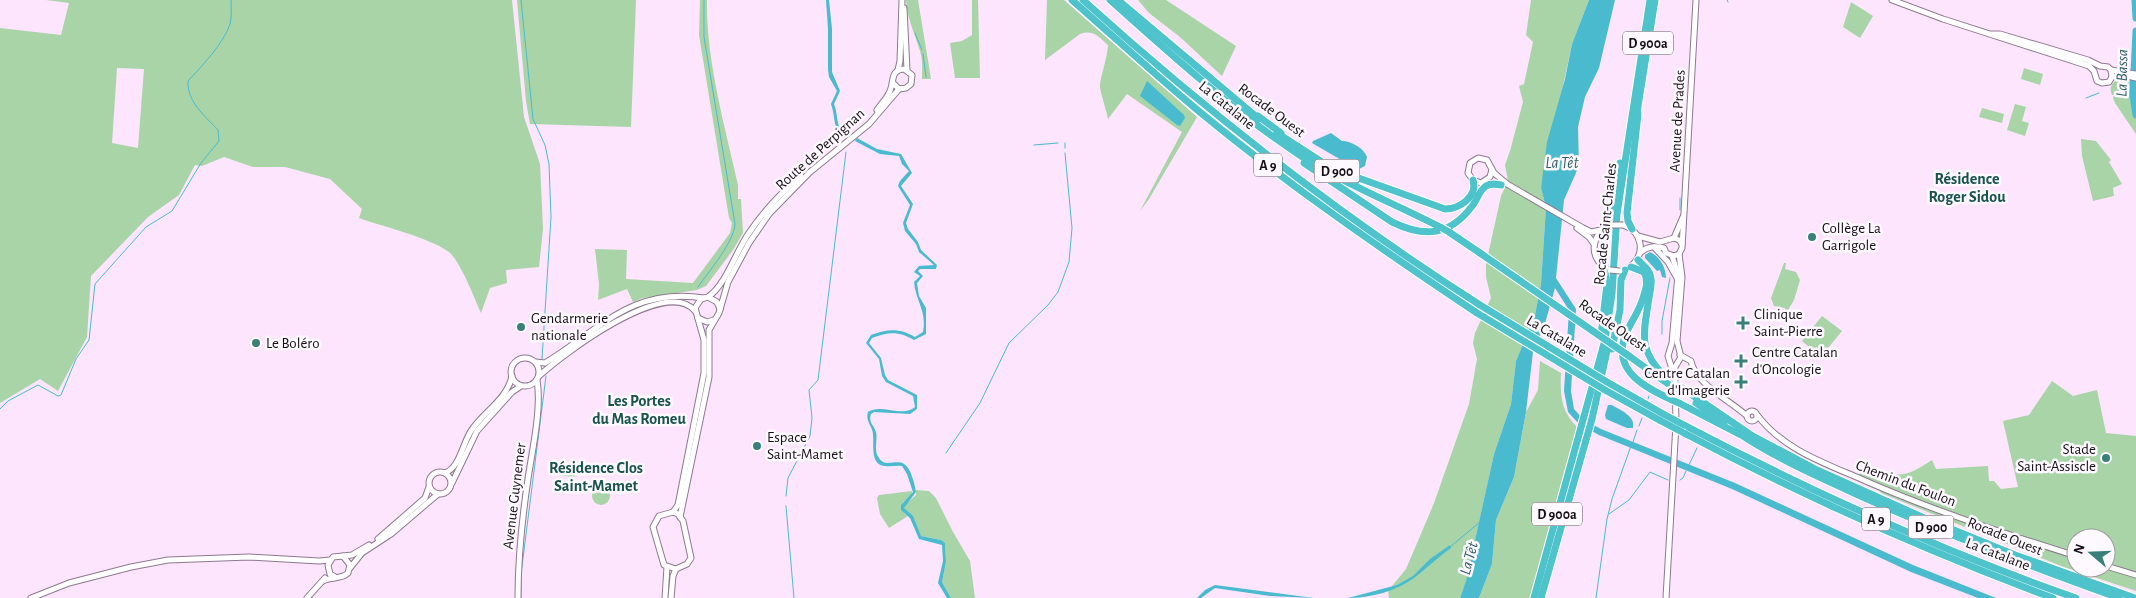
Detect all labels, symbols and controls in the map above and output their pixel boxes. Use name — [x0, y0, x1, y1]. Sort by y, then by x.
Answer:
road number: D 900a — [1623, 32, 1673, 54]
water label: La Bassa — [2114, 49, 2130, 97]
street label: Avenue de Prades — [1667, 69, 1688, 173]
street label: La Catalane — [1196, 78, 1258, 132]
street label: Rocade Ouest — [1236, 81, 1308, 140]
street label: Route de Perpignan — [773, 106, 868, 193]
road number: A 9 — [1254, 154, 1282, 176]
water label: La Têt — [1545, 155, 1579, 171]
road number: D 900 — [1314, 160, 1360, 182]
street label: Rocade Saint-Charles — [1592, 162, 1619, 286]
district label: Résidence Roger Sidou — [1928, 171, 2006, 205]
place label: Collège La Garrigole — [1822, 221, 1881, 253]
marker: Collège La Garrigole — [1806, 231, 1818, 243]
street label: Rocade Ouest — [1576, 297, 1650, 354]
place label: Clinique Saint-Pierre — [1754, 307, 1823, 339]
place label: Gendarmerie nationale — [531, 311, 608, 343]
street label: La Catalane — [1524, 313, 1589, 360]
marker: Clinique Saint-Pierre — [1736, 316, 1750, 330]
marker: Gendarmerie nationale — [515, 321, 527, 333]
place label: Le Boléro — [266, 336, 320, 351]
marker: Le Boléro — [250, 337, 262, 349]
place label: Centre Catalan d'Oncologie — [1752, 345, 1838, 377]
marker: Centre Catalan d'Oncologie — [1734, 354, 1748, 368]
place label: Centre Catalan d'Imagerie — [1644, 366, 1730, 398]
marker: Centre Catalan d'Imagerie — [1734, 375, 1748, 389]
district label: Les Portes du Mas Romeu — [592, 393, 686, 427]
place label: Espace Saint-Mamet — [767, 430, 843, 462]
marker: Espace Saint-Mamet — [751, 440, 763, 452]
street label: Avenue Guynemer — [501, 442, 528, 550]
place label: Stade Saint-Assiscle — [2017, 442, 2096, 474]
marker: Stade Saint-Assiscle — [2100, 452, 2112, 464]
street label: Chemin du Foulon — [1854, 457, 1958, 509]
district label: Résidence Clos Saint-Mamet — [549, 460, 643, 494]
road number: D 900a — [1532, 502, 1582, 526]
road number: A 9 — [1862, 508, 1890, 530]
street label: Rocade Ouest — [1965, 515, 2045, 558]
road number: D 900 — [1908, 516, 1954, 538]
north arrow — [2066, 528, 2116, 578]
street label: La Catalane — [1964, 535, 2032, 574]
water label: La Têt — [1457, 539, 1481, 576]
text: N — [2071, 542, 2088, 556]

